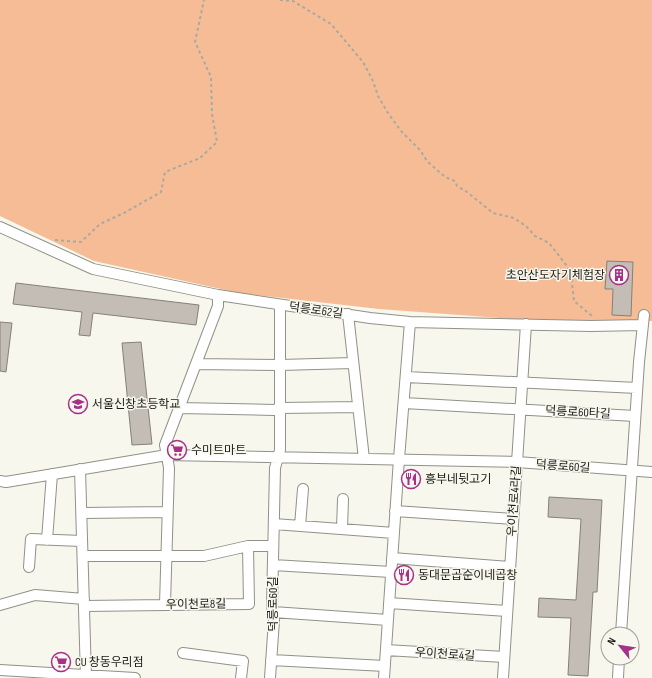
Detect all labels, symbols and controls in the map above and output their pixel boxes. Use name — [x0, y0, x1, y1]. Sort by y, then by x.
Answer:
building icon: 초안산도자기체험장 — [608, 264, 630, 286]
place label: 초안산도자기체험장 — [506, 268, 605, 283]
street label: 덕릉로62길 — [288, 299, 344, 322]
school or university icon: 서울신창초등학교 — [67, 393, 89, 415]
place label: 서울신창초등학교 — [92, 397, 180, 412]
street label: 덕릉로60타길 — [545, 403, 611, 422]
supermarket icon: 수미트마트 — [166, 439, 188, 461]
place label: 수미트마트 — [191, 443, 246, 458]
street label: 덕릉로60길 — [535, 457, 591, 476]
street label: 우이천로4라길 — [505, 465, 524, 537]
restaurant icon: 흥부네뒷고기 — [400, 468, 422, 490]
place label: 흥부네뒷고기 — [425, 472, 491, 487]
restaurant icon: 동대문곱순이네곱창 — [393, 564, 415, 586]
place label: 동대문곱순이네곱창 — [418, 568, 517, 583]
street label: 덕릉로60길 — [266, 577, 281, 631]
street label: 우이천로8길 — [166, 596, 226, 613]
north arrow — [600, 626, 640, 666]
text: N — [605, 635, 619, 647]
street label: 우이천로4길 — [414, 645, 476, 664]
supermarket icon: CU 창동우리점 — [50, 651, 72, 673]
place label: CU 창동우리점 — [75, 655, 144, 670]

